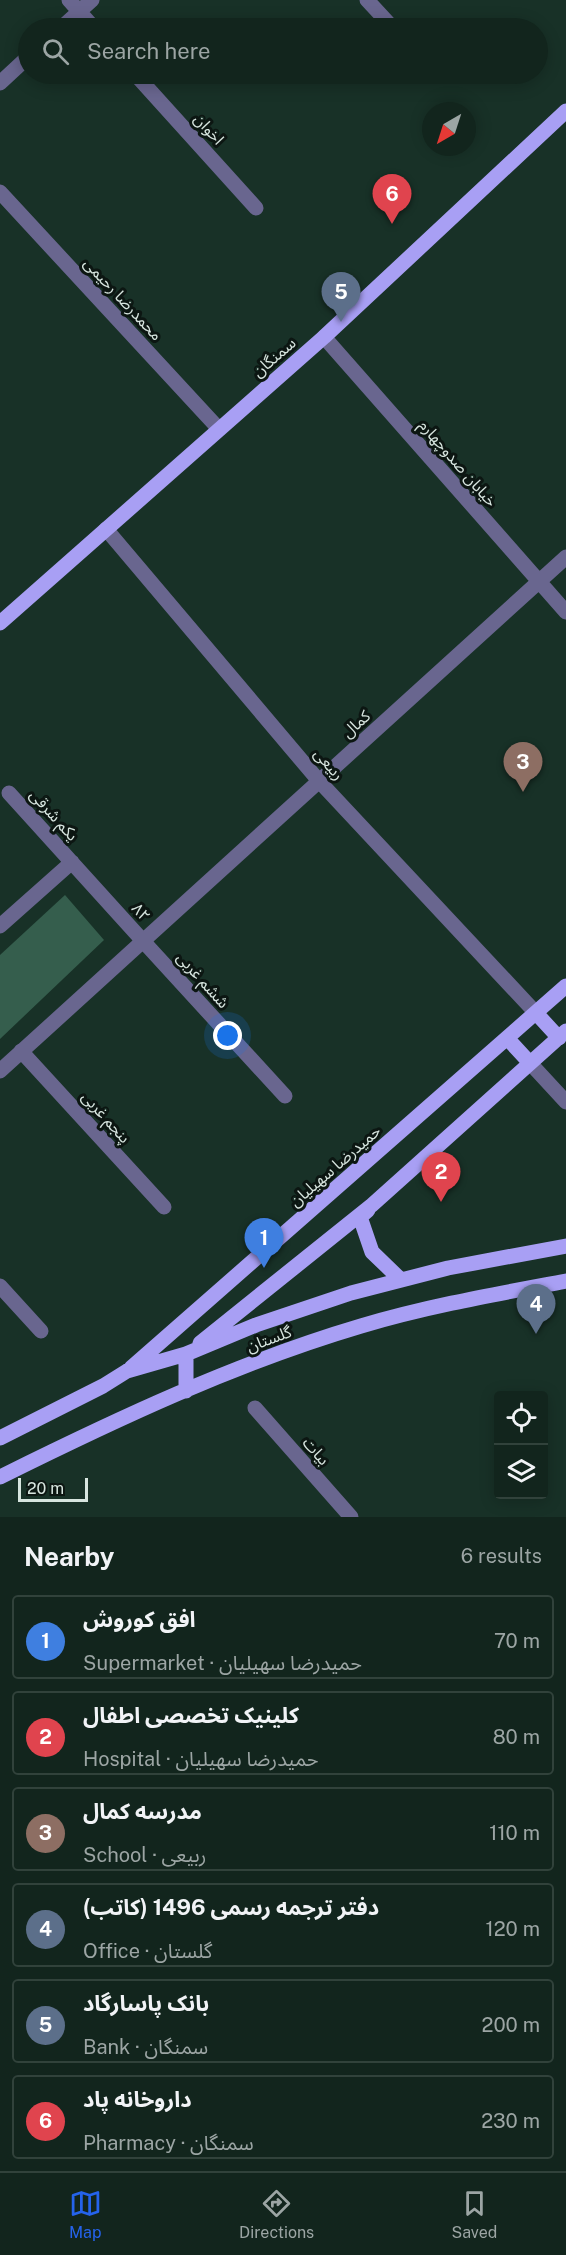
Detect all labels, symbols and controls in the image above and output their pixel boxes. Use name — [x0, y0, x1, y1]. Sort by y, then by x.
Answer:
search box — [18, 18, 548, 84]
icon: search — [39, 35, 72, 68]
text: Search here — [87, 38, 211, 64]
north arrow — [422, 102, 476, 156]
street label: اخوان — [190, 109, 228, 149]
pin: 6 — [372, 174, 412, 224]
street label: محمدرضا رحیمی — [80, 254, 166, 344]
pin: 5 — [322, 272, 360, 322]
street label: سمنگان — [249, 333, 299, 381]
street label: خیابان صدوچهارم — [413, 416, 501, 512]
street label: کمال — [338, 706, 375, 742]
pin: 3 — [504, 742, 542, 792]
street label: ربیعی — [310, 744, 348, 784]
street label: یکم شرقی — [24, 785, 82, 847]
street label: ۸۲ — [128, 899, 154, 925]
street label: ششم غربی — [171, 948, 233, 1014]
your location — [213, 1021, 242, 1050]
street label: پنجم غربی — [76, 1087, 134, 1149]
street label: حمیدرضا سهیلیان — [286, 1121, 384, 1211]
pin: 2 — [422, 1152, 460, 1202]
pin: 1 — [244, 1218, 284, 1268]
pin: 4 — [516, 1284, 556, 1334]
street label: گلستان — [244, 1322, 295, 1356]
map controls — [494, 1391, 548, 1499]
button: locate — [494, 1391, 548, 1445]
street label: بیات — [299, 1433, 333, 1469]
button: layers — [494, 1445, 548, 1499]
scale bar — [18, 1475, 88, 1502]
text: 20 m — [27, 1479, 64, 1498]
text: Nearby — [24, 1541, 114, 1572]
text: 6 results — [461, 1544, 542, 1568]
text: افق کوروش — [83, 1606, 196, 1632]
text: 1 — [41, 1629, 50, 1653]
text: 70 m — [494, 1629, 540, 1653]
text: Supermarket · حمیدرضا سهیلیان — [83, 1651, 362, 1675]
text: کلینیک تخصصی اطفال — [83, 1702, 299, 1728]
text: 2 — [39, 1725, 52, 1749]
text: 80 m — [493, 1725, 540, 1749]
text: Hospital · حمیدرضا سهیلیان — [83, 1747, 319, 1771]
text: مدرسه کمال — [83, 1798, 202, 1824]
text: 3 — [39, 1821, 52, 1845]
text: 110 m — [489, 1821, 540, 1845]
text: School · ربیعی — [83, 1843, 206, 1867]
text: دفتر ترجمه رسمی 1496 (کاتب) — [83, 1894, 379, 1920]
text: 4 — [39, 1917, 52, 1941]
text: 120 m — [486, 1917, 540, 1941]
text: Office · گلستان — [83, 1939, 212, 1963]
text: بانک پاسارگاد — [83, 1990, 209, 2016]
text: 5 — [39, 2013, 52, 2037]
text: 200 m — [482, 2013, 540, 2037]
text: Bank · سمنگان — [83, 2035, 208, 2059]
text: داروخانه پاد — [83, 2086, 192, 2112]
text: 6 — [39, 2109, 52, 2133]
text: 230 m — [481, 2109, 540, 2133]
text: Pharmacy · سمنگان — [83, 2131, 254, 2155]
tab: Map — [69, 2187, 102, 2242]
tab: Directions — [239, 2187, 314, 2242]
tab: Saved — [452, 2187, 497, 2242]

